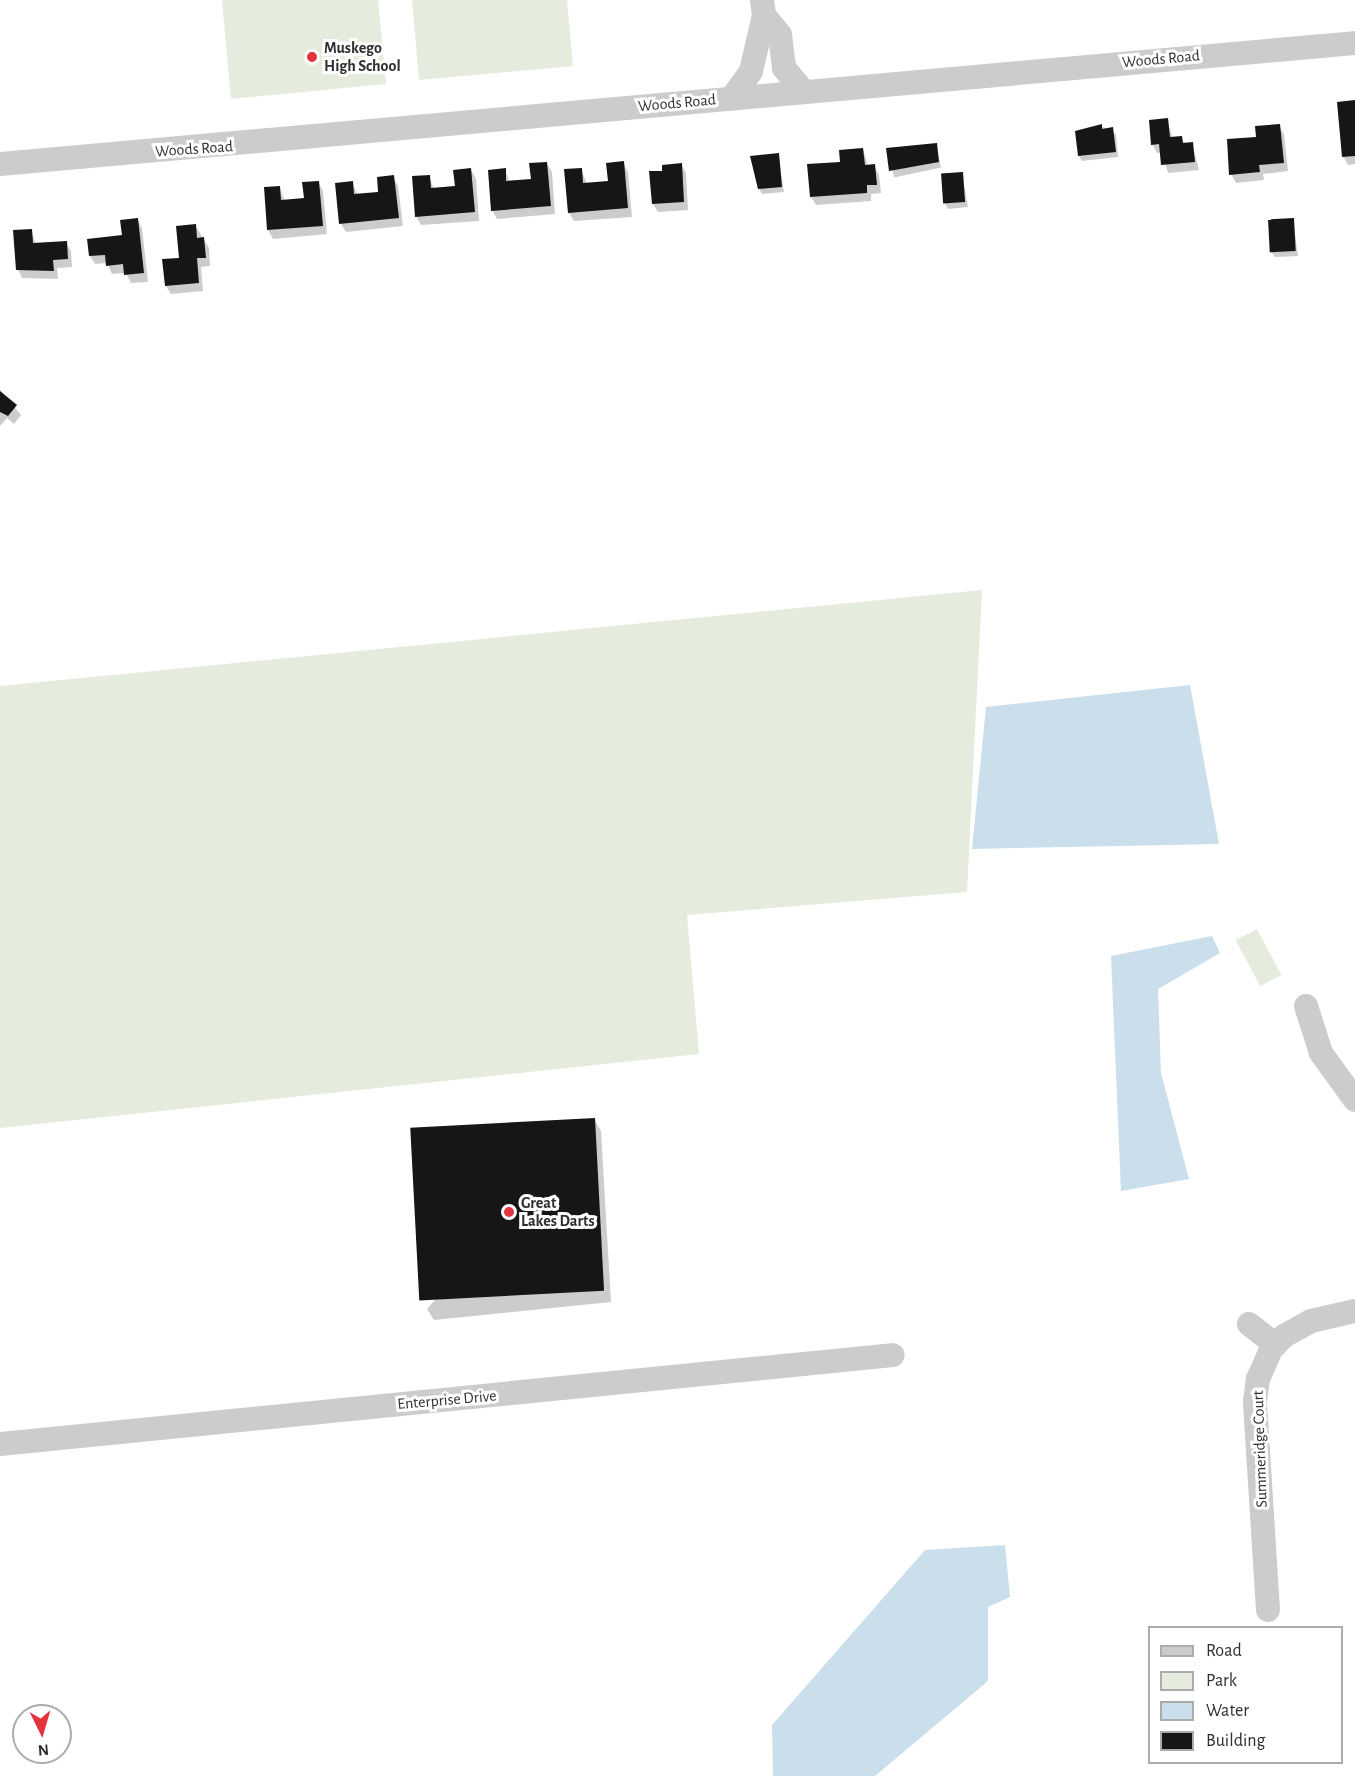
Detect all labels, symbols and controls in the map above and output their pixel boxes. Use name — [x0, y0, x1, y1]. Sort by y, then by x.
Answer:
place label: Muskego High School — [324, 38, 401, 76]
street label: Woods Road — [1121, 46, 1201, 72]
marker: Muskego High School — [305, 50, 319, 64]
street label: Woods Road — [637, 90, 717, 116]
street label: Woods Road — [154, 137, 234, 161]
place label: Great Lakes Darts — [521, 1193, 595, 1231]
marker: Great Lakes Darts — [502, 1205, 516, 1219]
street label: Enterprise Drive — [397, 1386, 497, 1414]
street label: Summeridge Court — [1248, 1390, 1272, 1508]
legend — [1148, 1626, 1343, 1764]
text: Road — [1206, 1642, 1242, 1660]
text: Park — [1206, 1672, 1237, 1690]
text: Water — [1206, 1702, 1249, 1720]
north arrow — [12, 1704, 72, 1764]
text: Building — [1206, 1732, 1265, 1750]
text: N — [37, 1741, 50, 1758]

